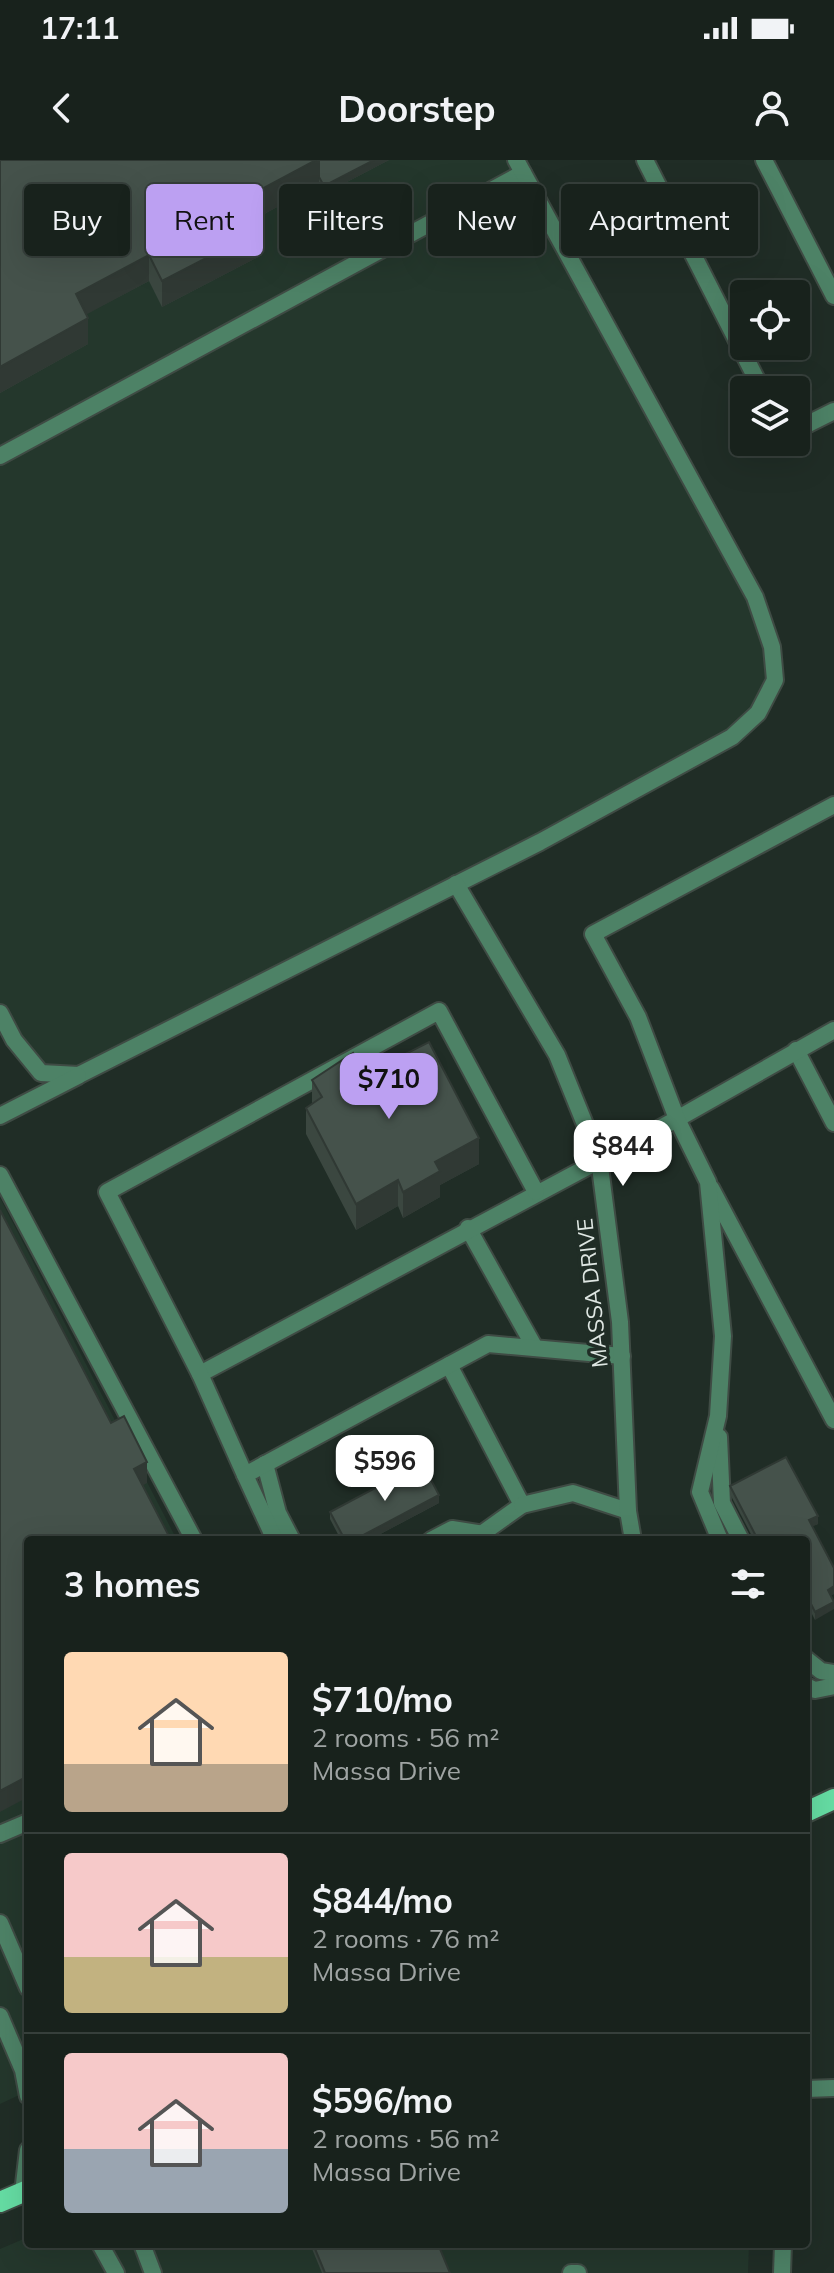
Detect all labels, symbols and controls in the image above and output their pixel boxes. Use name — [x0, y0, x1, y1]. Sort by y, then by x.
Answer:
text: 17:11 — [40, 9, 119, 47]
icon: back — [40, 86, 84, 130]
text: Doorstep — [338, 86, 496, 131]
icon: person — [750, 86, 794, 130]
chip: Buy — [24, 184, 130, 256]
chip: Rent — [146, 184, 263, 256]
chip: Filters — [279, 184, 412, 256]
chip: New — [428, 184, 545, 256]
chip: Apartment — [561, 184, 758, 256]
map controls — [730, 280, 810, 456]
button: locate — [730, 280, 810, 360]
button: layers — [730, 376, 810, 456]
pin: $710 — [342, 1053, 436, 1121]
text: $710 — [358, 1062, 420, 1095]
pin: $844 — [576, 1120, 670, 1188]
text: $844 — [592, 1129, 654, 1162]
street label: MASSA DRIVE — [570, 1217, 614, 1369]
pin: $596 — [338, 1435, 432, 1503]
text: $596 — [354, 1444, 416, 1477]
icon: filters — [726, 1562, 770, 1606]
text: 3 homes — [64, 1563, 201, 1606]
text: $710/mo — [312, 1678, 453, 1721]
icon: home — [128, 1684, 224, 1780]
text: 2 rooms · 56 m² — [312, 1721, 499, 1754]
text: Massa Drive — [312, 1754, 461, 1787]
text: $844/mo — [312, 1879, 453, 1922]
icon: home — [128, 1885, 224, 1981]
text: 2 rooms · 76 m² — [312, 1922, 499, 1955]
text: Massa Drive — [312, 1955, 461, 1988]
text: $596/mo — [312, 2079, 453, 2122]
icon: home — [128, 2085, 224, 2181]
text: 2 rooms · 56 m² — [312, 2122, 499, 2155]
text: Massa Drive — [312, 2155, 461, 2188]

